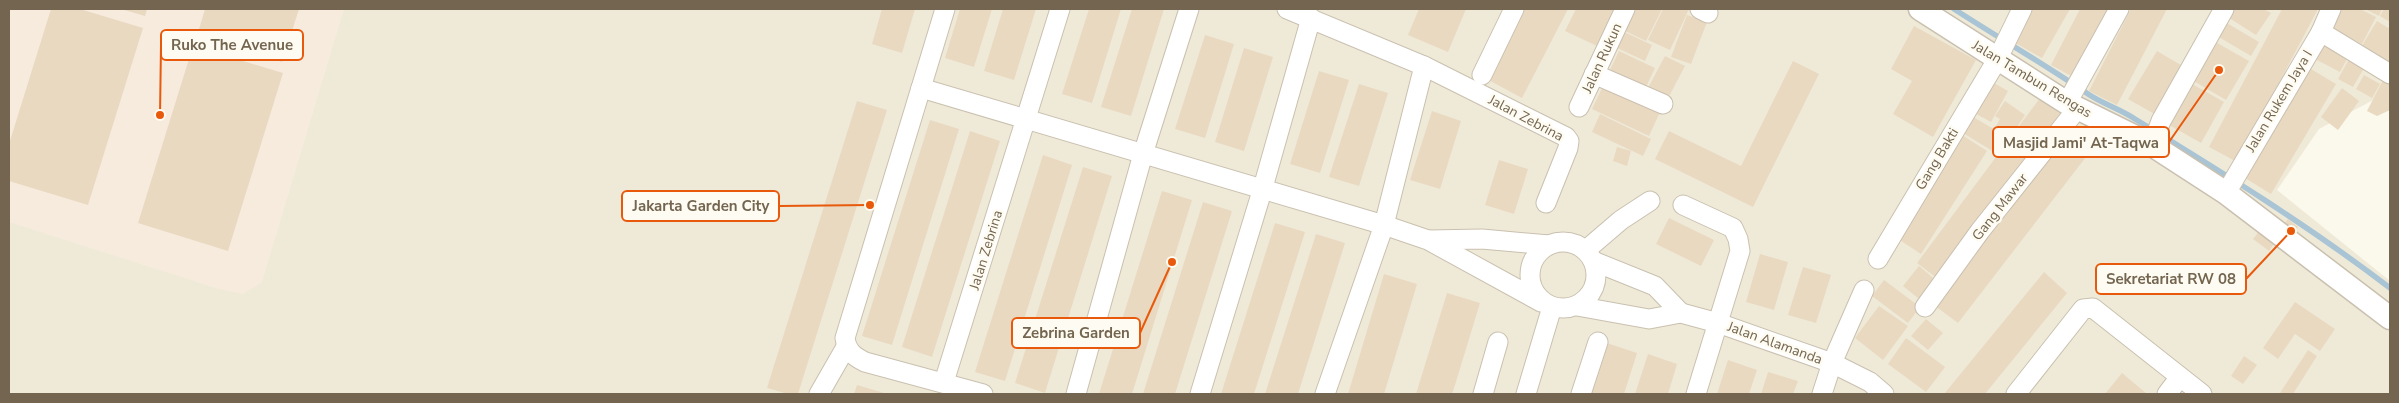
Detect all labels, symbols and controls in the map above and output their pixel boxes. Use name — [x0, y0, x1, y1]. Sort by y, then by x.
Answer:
street label: Jalan Rukun — [1577, 20, 1626, 97]
callout: Ruko The Avenue — [161, 30, 303, 60]
text: Ruko The Avenue — [171, 35, 293, 55]
street label: Jalan Tambun Rengas — [1968, 35, 2096, 122]
street label: Jalan Rukem Jaya I — [2241, 47, 2317, 156]
street label: Jalan Zebrina — [1484, 90, 1567, 146]
street label: Gang Bakti — [1911, 124, 1963, 194]
callout: Masjid Jami' At-Taqwa — [1993, 127, 2169, 157]
text: Masjid Jami' At-Taqwa — [2003, 133, 2159, 153]
street label: Gang Mawar — [1968, 169, 2032, 245]
callout: Jakarta Garden City — [622, 191, 779, 221]
text: Jakarta Garden City — [632, 196, 769, 216]
street label: Jalan Zebrina — [965, 208, 1007, 293]
callout: Sekretariat RW 08 — [2096, 264, 2246, 294]
text: Sekretariat RW 08 — [2106, 269, 2236, 289]
street label: Jalan Alamanda — [1724, 317, 1825, 369]
callout: Zebrina Garden — [1012, 318, 1140, 348]
text: Zebrina Garden — [1022, 323, 1130, 343]

